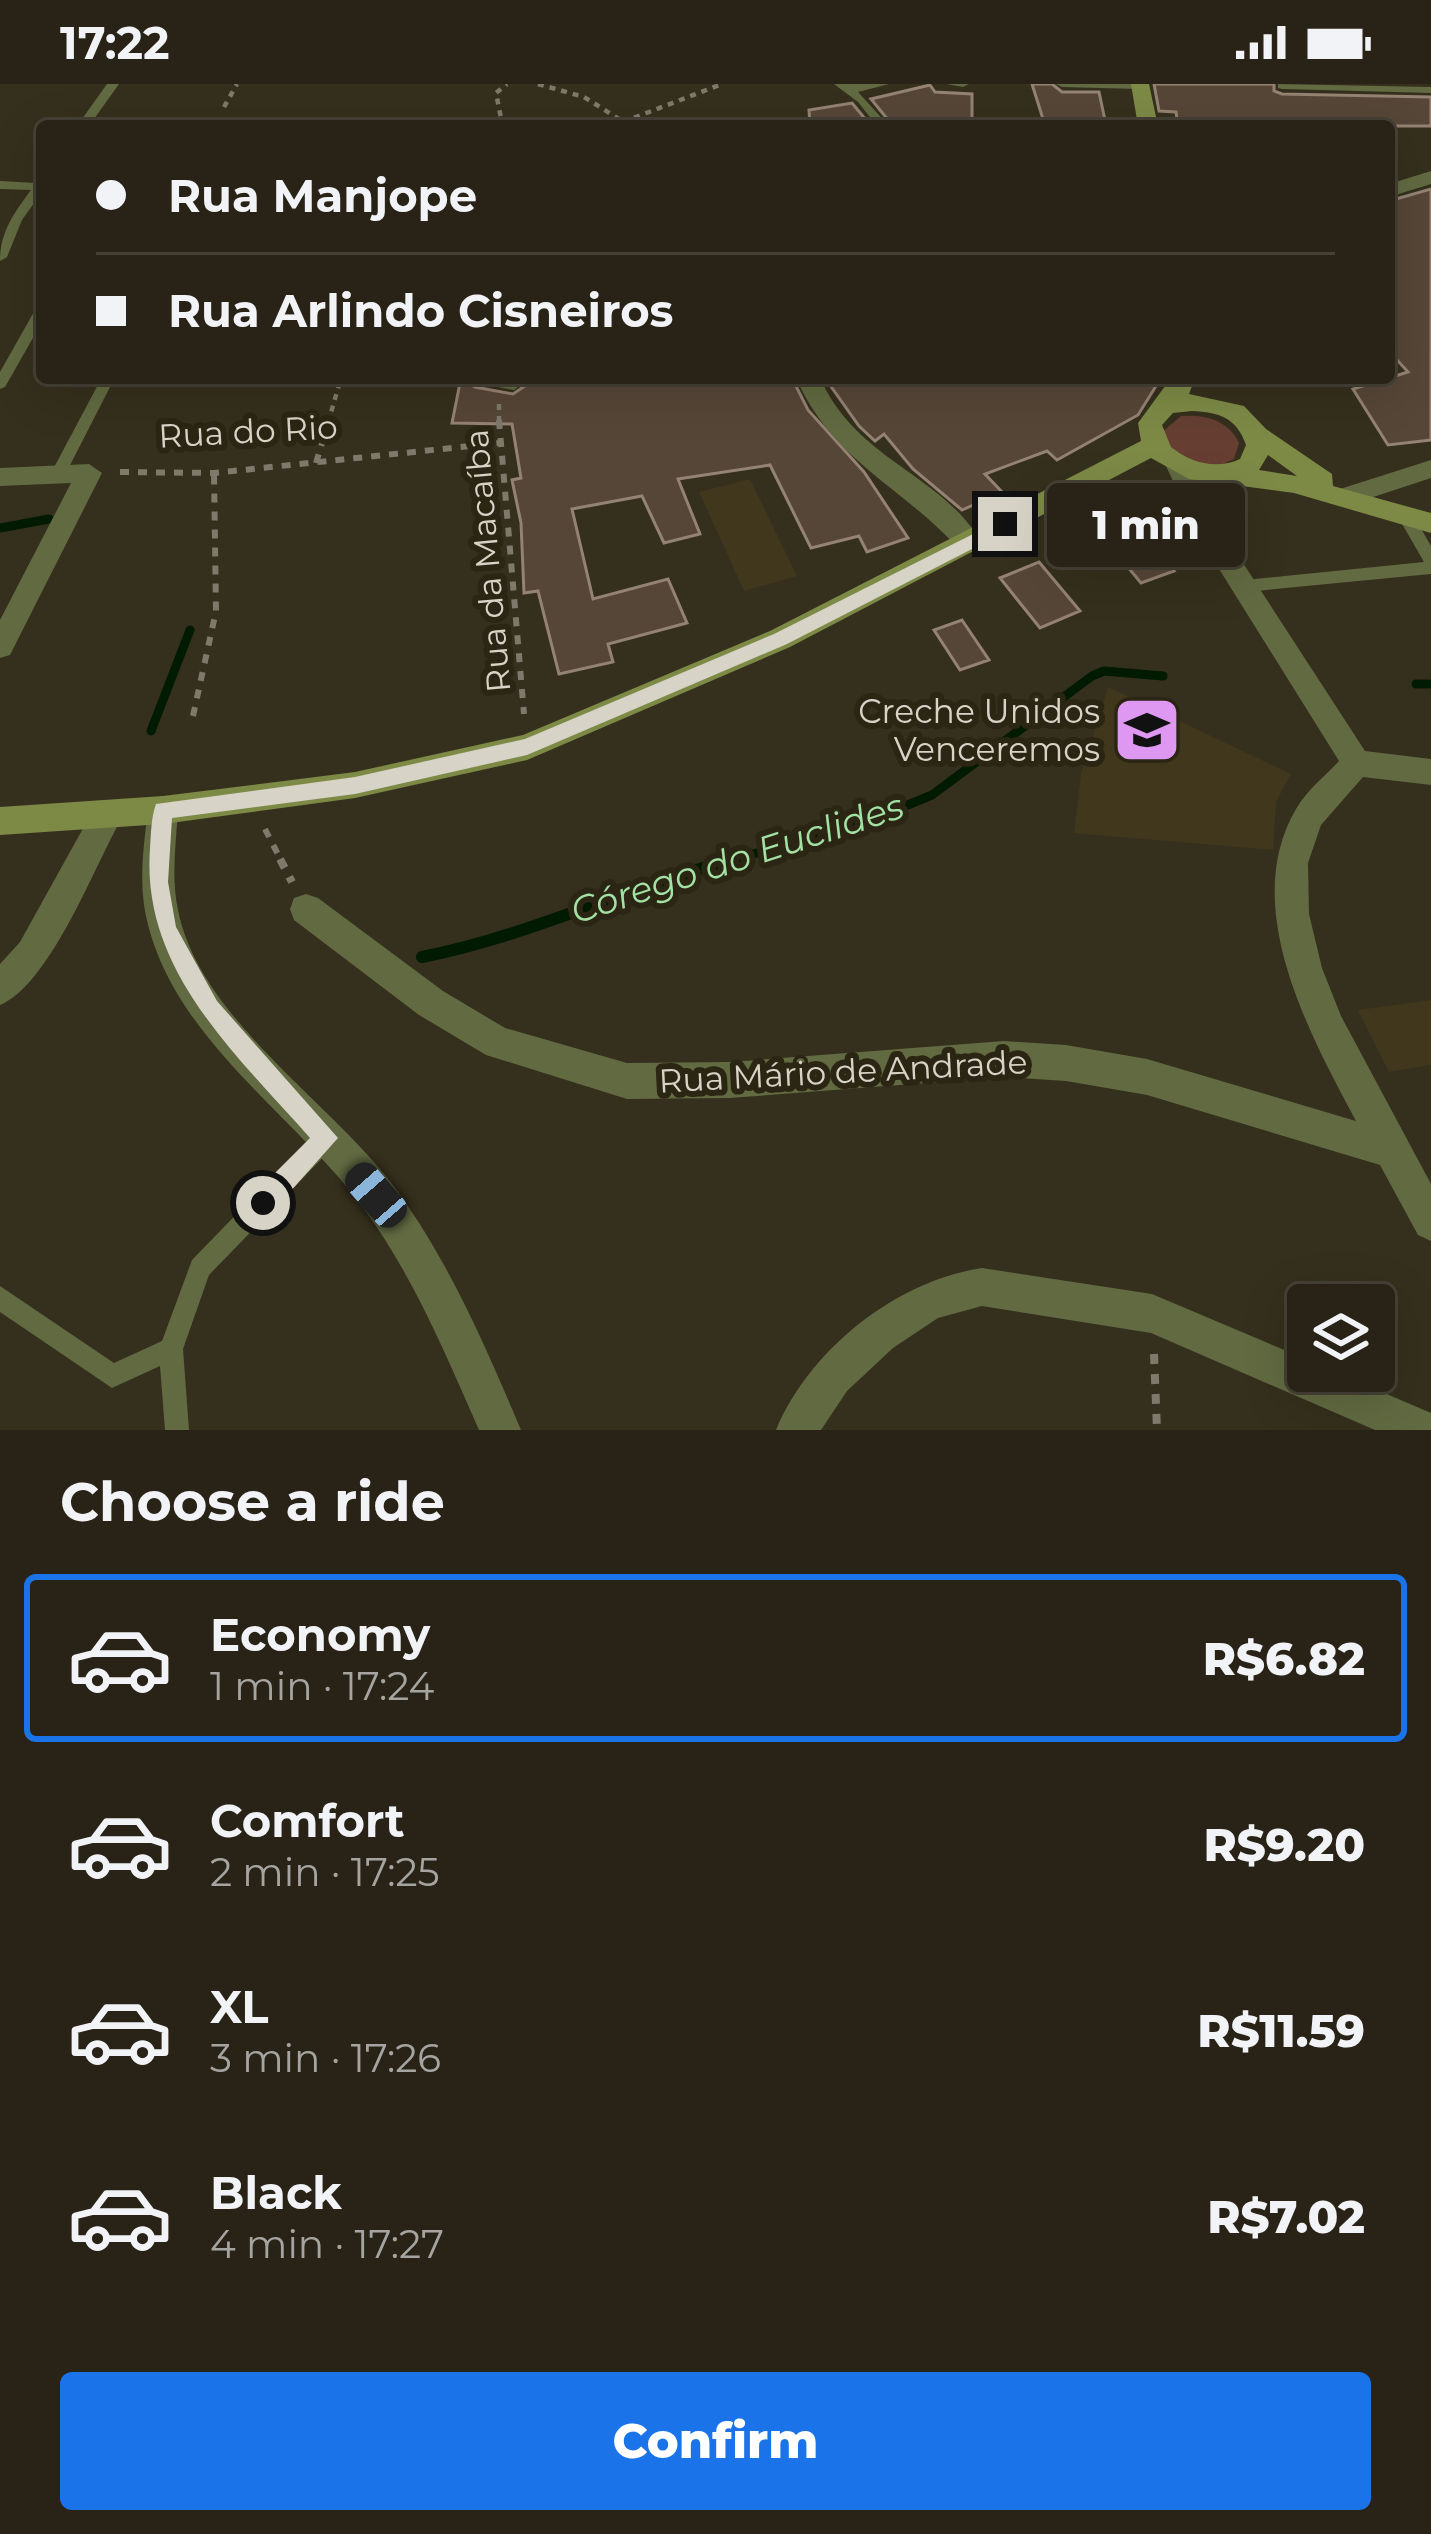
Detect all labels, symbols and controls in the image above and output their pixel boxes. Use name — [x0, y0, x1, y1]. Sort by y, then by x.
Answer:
text: 17:22 — [60, 15, 170, 70]
text: Rua Manjope — [168, 168, 477, 223]
text: Rua Arlindo Cisneiros — [168, 283, 674, 338]
street label: Rua do Rio — [157, 406, 339, 456]
street label: Rua da Macaíba — [456, 428, 518, 694]
callout: 1 min — [1047, 482, 1245, 566]
route end — [978, 497, 1032, 551]
text: 1 min — [1092, 501, 1200, 549]
place label: Creche Unidos Venceremos — [858, 691, 1100, 769]
school or university icon: Creche Unidos Venceremos — [1112, 695, 1182, 765]
water label: Córego do Euclides — [565, 783, 909, 933]
street label: Rua Mário de Andrade — [658, 1041, 1028, 1101]
car — [339, 1156, 413, 1234]
route start — [236, 1176, 290, 1230]
map controls — [1287, 1284, 1395, 1392]
button: layers — [1287, 1284, 1395, 1392]
text: Choose a ride — [60, 1469, 445, 1535]
icon: car — [66, 1604, 174, 1712]
text: Economy — [210, 1607, 430, 1662]
text: R$6.82 — [1203, 1631, 1365, 1686]
text: 1 min · 17:24 — [210, 1662, 434, 1710]
icon: car — [66, 1790, 174, 1898]
text: Comfort — [210, 1793, 405, 1848]
text: R$9.20 — [1203, 1817, 1365, 1872]
text: 2 min · 17:25 — [210, 1848, 440, 1896]
icon: car — [66, 1976, 174, 2084]
text: XL — [210, 1979, 268, 2034]
text: R$11.59 — [1197, 2003, 1365, 2058]
text: 3 min · 17:26 — [210, 2034, 441, 2082]
icon: car — [66, 2162, 174, 2270]
text: Black — [210, 2165, 342, 2220]
text: R$7.02 — [1207, 2189, 1365, 2244]
text: 4 min · 17:27 — [210, 2220, 444, 2268]
button: Confirm — [60, 2372, 1371, 2510]

